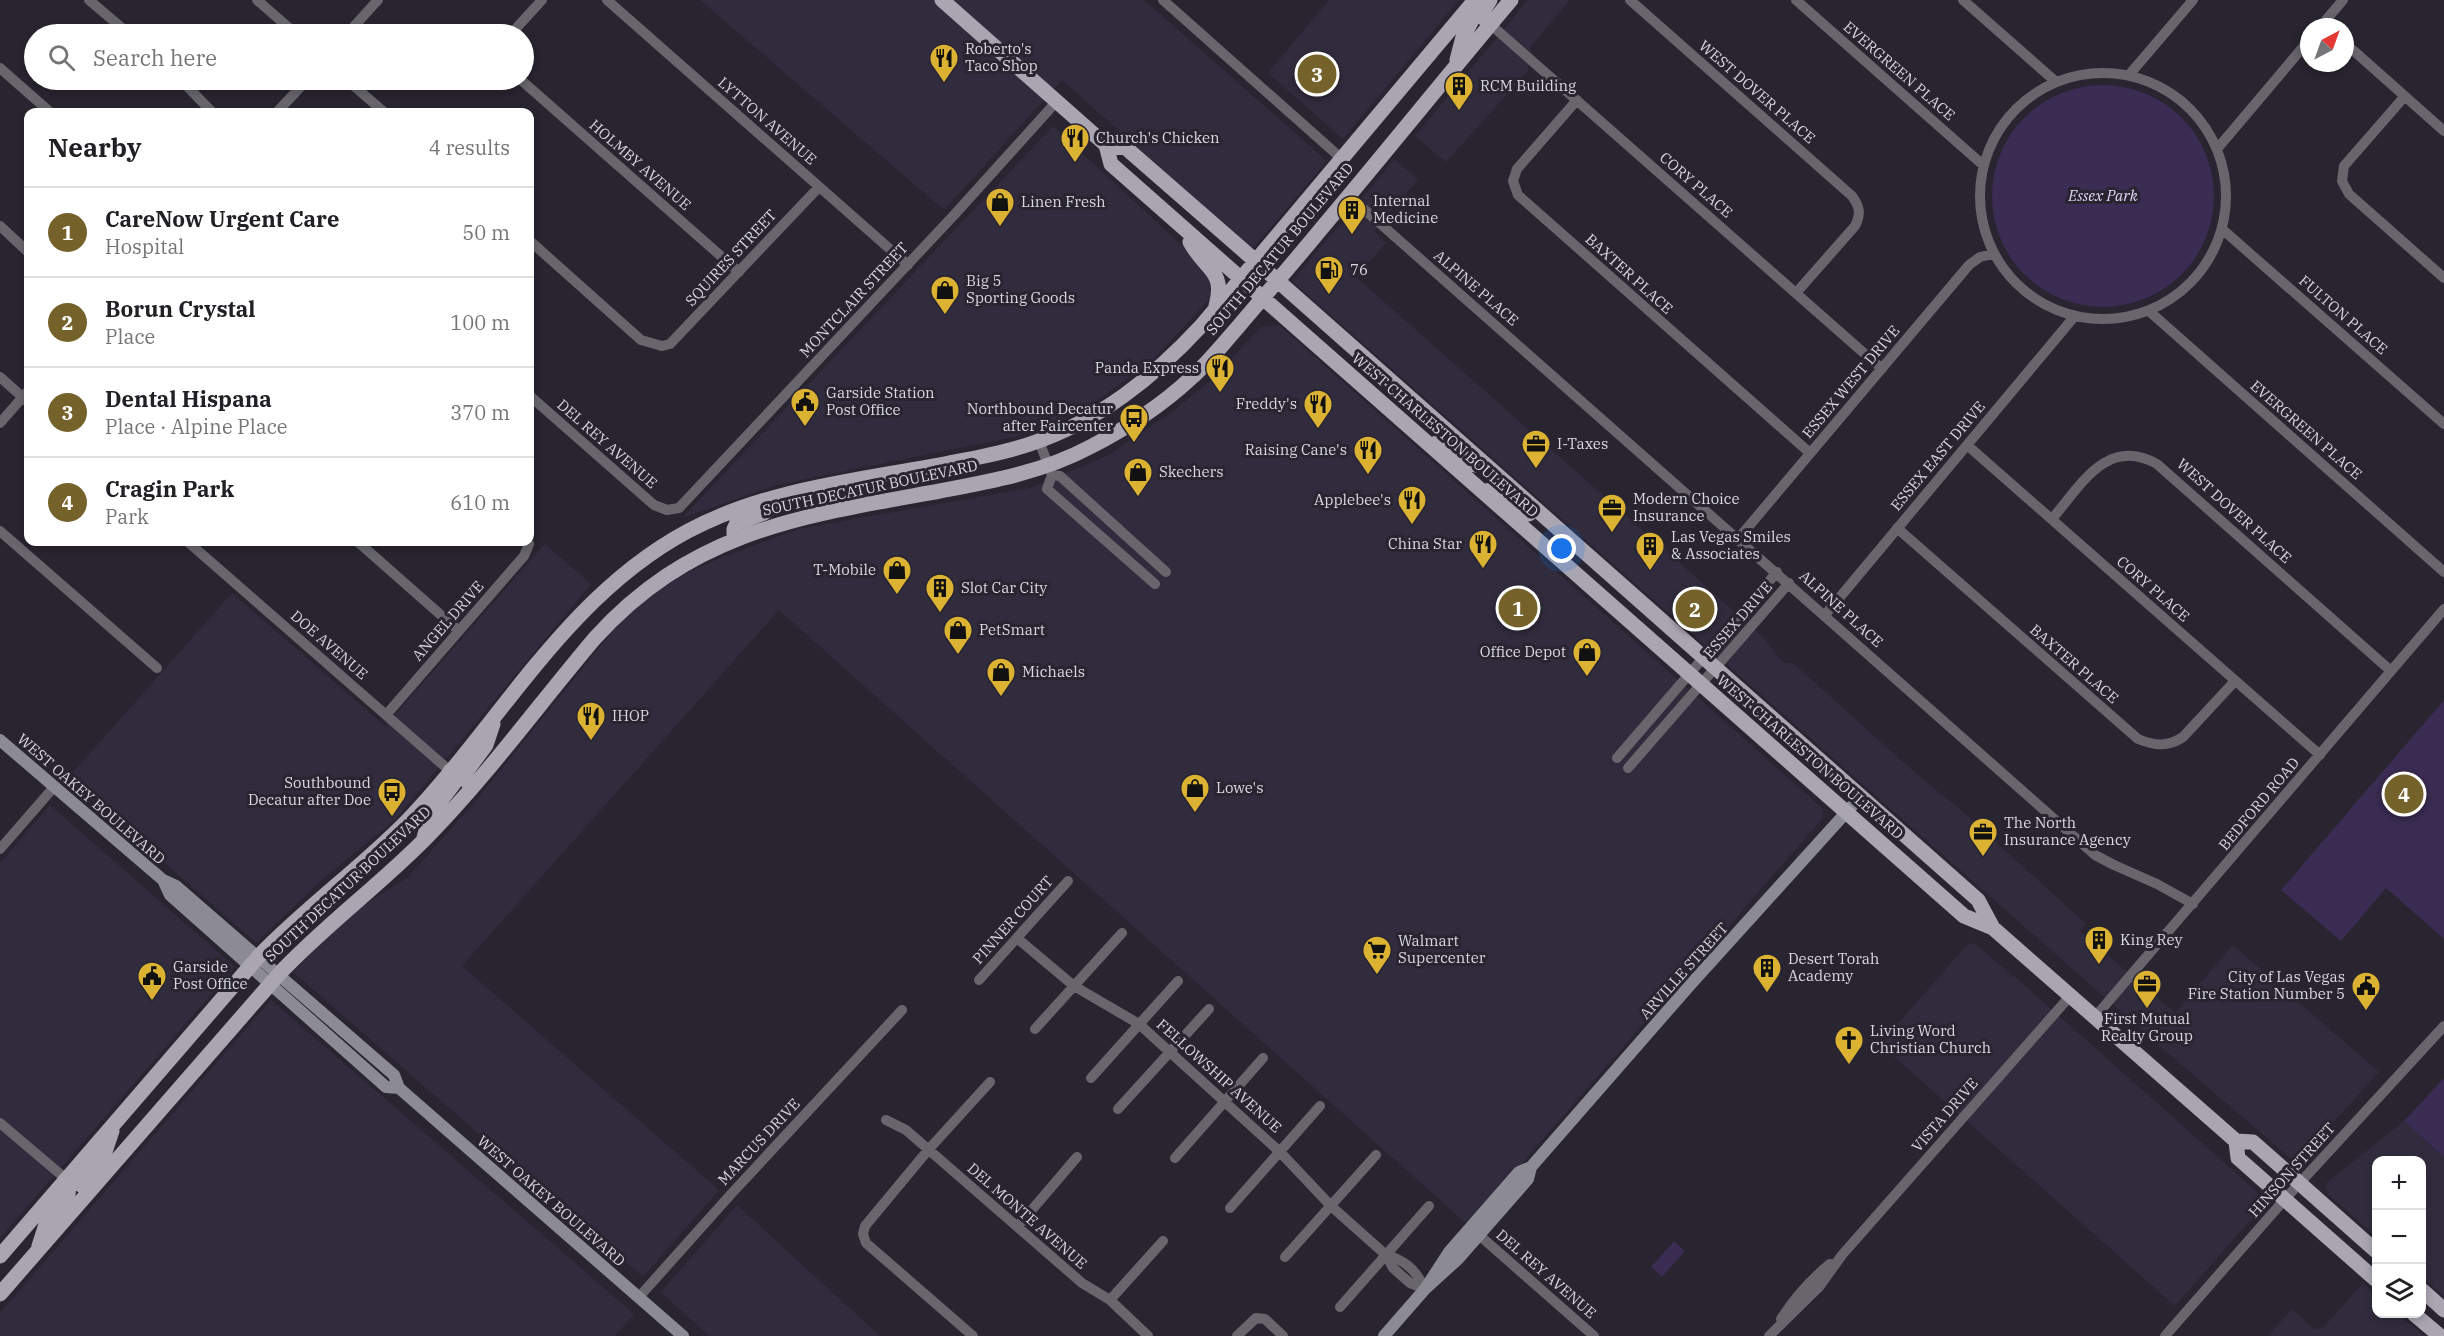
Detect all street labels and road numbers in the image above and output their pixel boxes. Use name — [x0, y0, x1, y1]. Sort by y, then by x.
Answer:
street label: EVERGREEN PLACE — [1840, 17, 1959, 124]
street label: WEST DOVER PLACE — [1695, 36, 1819, 147]
street label: LYTTON AVENUE — [714, 73, 821, 169]
street label: HOLMBY AVENUE — [586, 115, 695, 214]
street label: CORY PLACE — [1656, 148, 1737, 221]
street label: SOUTH DECATUR BOULEVARD — [1202, 158, 1357, 339]
street label: SQUIRES STREET — [681, 205, 780, 310]
street label: BAXTER PLACE — [1582, 229, 1677, 318]
street label: MONTCLAIR STREET — [795, 238, 912, 361]
street label: ALPINE PLACE — [1430, 246, 1523, 330]
street label: FULTON PLACE — [2295, 271, 2392, 358]
street label: ESSEX WEST DRIVE — [1798, 321, 1903, 442]
street label: WEST CHARLESTON BOULEVARD — [1348, 348, 1543, 521]
street label: EVERGREEN PLACE — [2247, 376, 2366, 483]
street label: DEL REY AVENUE — [553, 395, 661, 492]
street label: ESSEX EAST DRIVE — [1886, 397, 1989, 514]
street label: WEST DOVER PLACE — [2173, 454, 2296, 567]
street label: SOUTH DECATUR BOULEVARD — [761, 455, 979, 520]
street label: CORY PLACE — [2113, 552, 2194, 625]
street label: ALPINE PLACE — [1796, 566, 1887, 651]
street label: ANGEL DRIVE — [408, 577, 488, 665]
street label: ESSEX DRIVE — [1699, 577, 1776, 662]
street label: DOE AVENUE — [287, 606, 372, 683]
street label: BAXTER PLACE — [2026, 620, 2123, 707]
street label: WEST CHARLESTON BOULEVARD — [1713, 670, 1908, 843]
street label: WEST OAKEY BOULEVARD — [13, 729, 169, 868]
street label: BEDFORD ROAD — [2214, 753, 2303, 854]
street label: SOUTH DECATUR BOULEVARD — [261, 802, 434, 965]
street label: PINNER COURT — [968, 872, 1057, 968]
street label: ARVILLE STREET — [1635, 918, 1732, 1023]
street label: FELLOWSHIP AVENUE — [1153, 1014, 1286, 1137]
street label: VISTA DRIVE — [1907, 1074, 1982, 1156]
street label: MARCUS DRIVE — [714, 1094, 804, 1189]
street label: HINSON STREET — [2244, 1118, 2339, 1221]
street label: WEST OAKEY BOULEVARD — [473, 1131, 629, 1270]
street label: DEL MONTE AVENUE — [964, 1158, 1091, 1273]
street label: DEL REY AVENUE — [1492, 1225, 1600, 1322]

